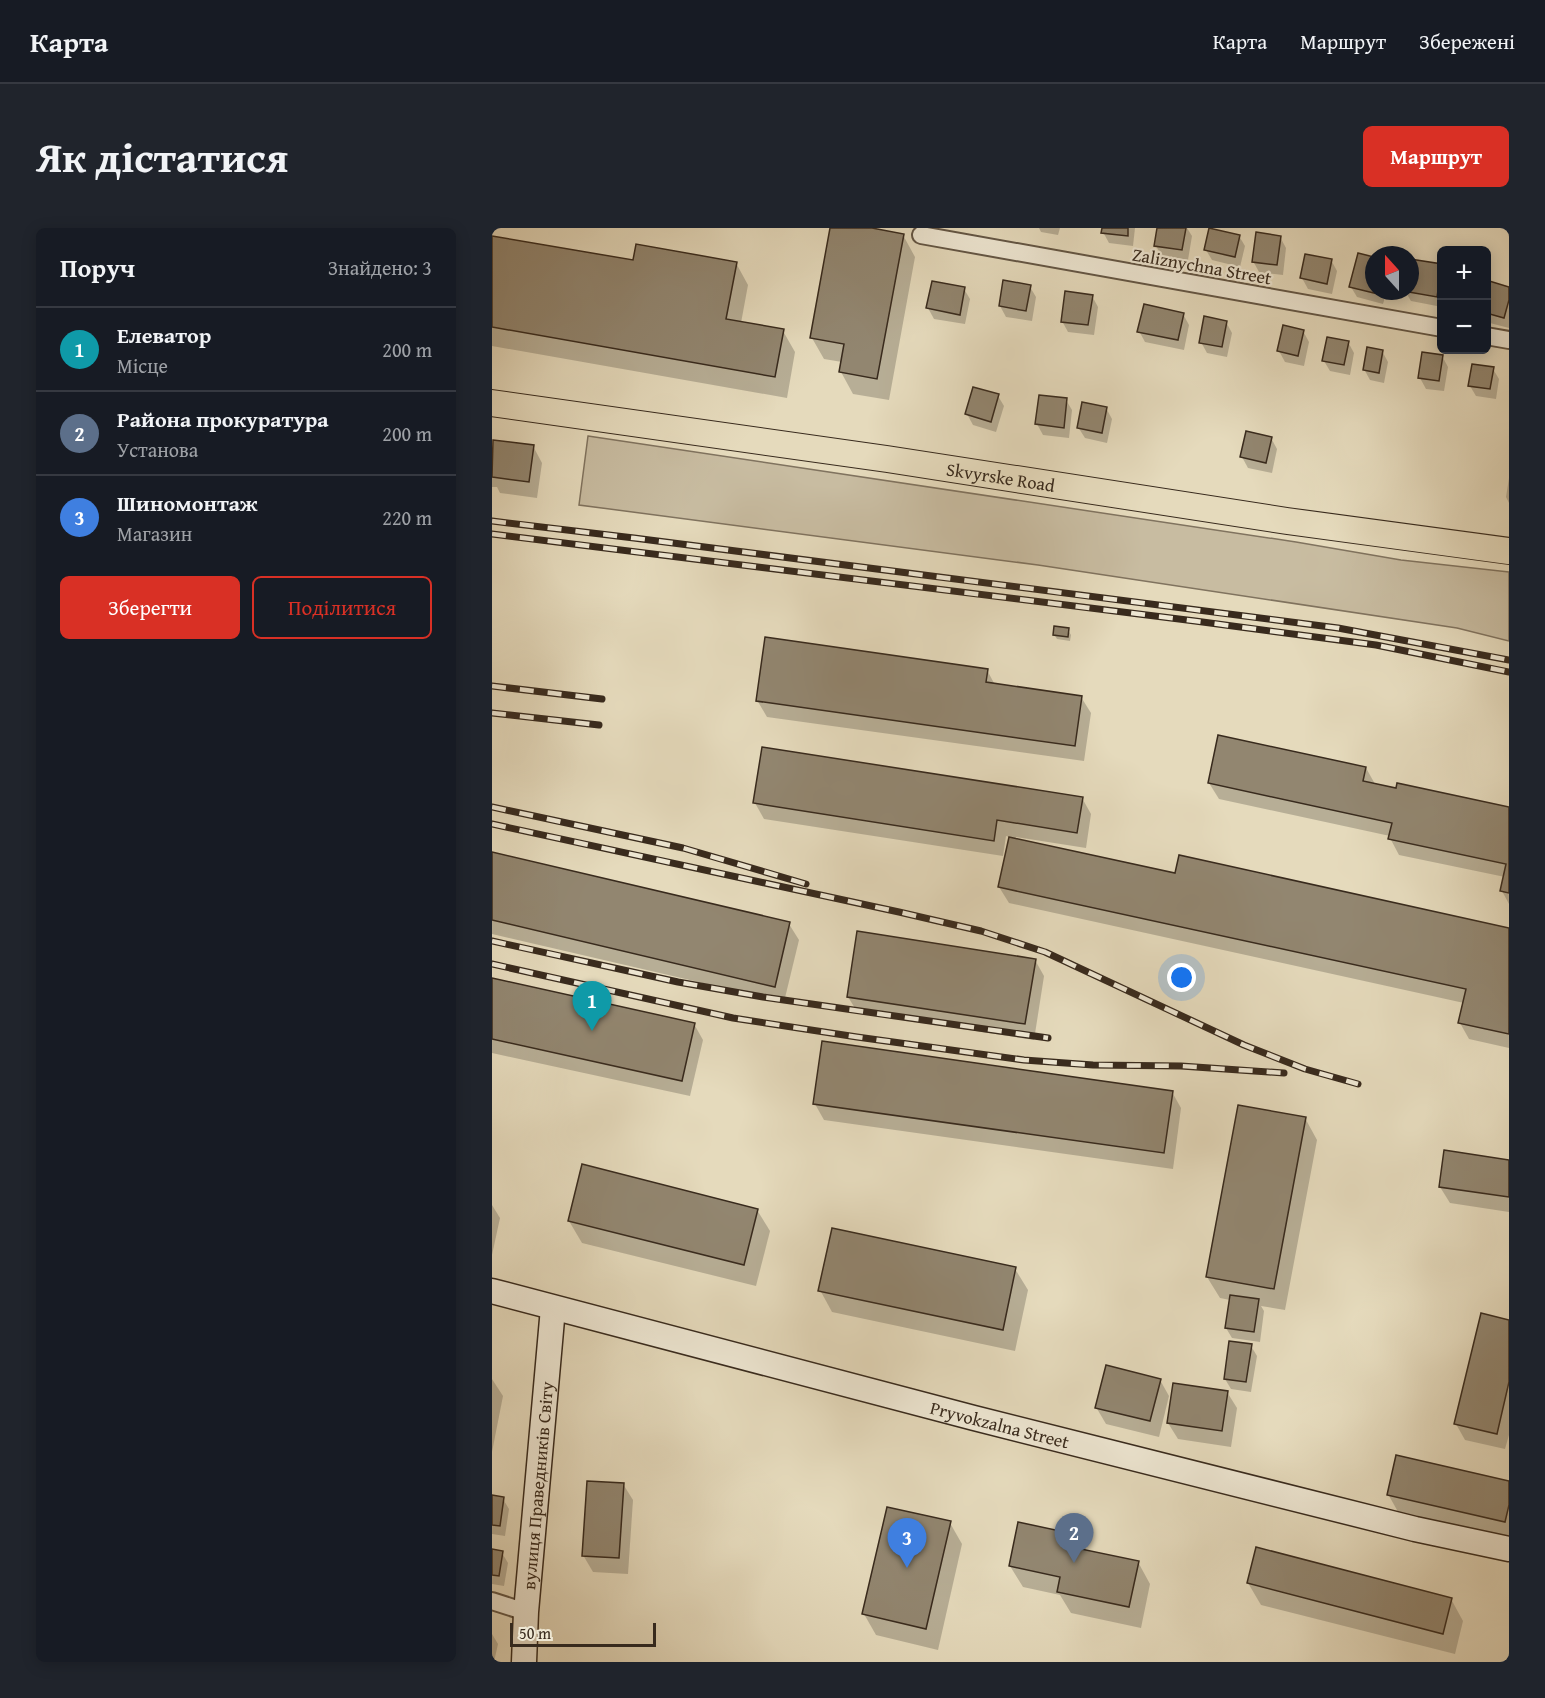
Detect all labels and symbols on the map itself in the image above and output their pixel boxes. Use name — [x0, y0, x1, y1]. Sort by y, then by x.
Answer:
street label: Zaliznychna Street — [1130, 240, 1274, 292]
north arrow — [1365, 246, 1419, 300]
street label: Skvyrske Road — [945, 455, 1057, 498]
your location — [1167, 963, 1196, 992]
pin: 1 — [572, 982, 612, 1031]
street label: вулиця Праведників Світу — [515, 1380, 560, 1591]
street label: Pryvokzalna Street — [927, 1394, 1073, 1455]
pin: 2 — [1054, 1514, 1094, 1563]
pin: 3 — [888, 1518, 926, 1568]
scale bar — [510, 1620, 656, 1648]

